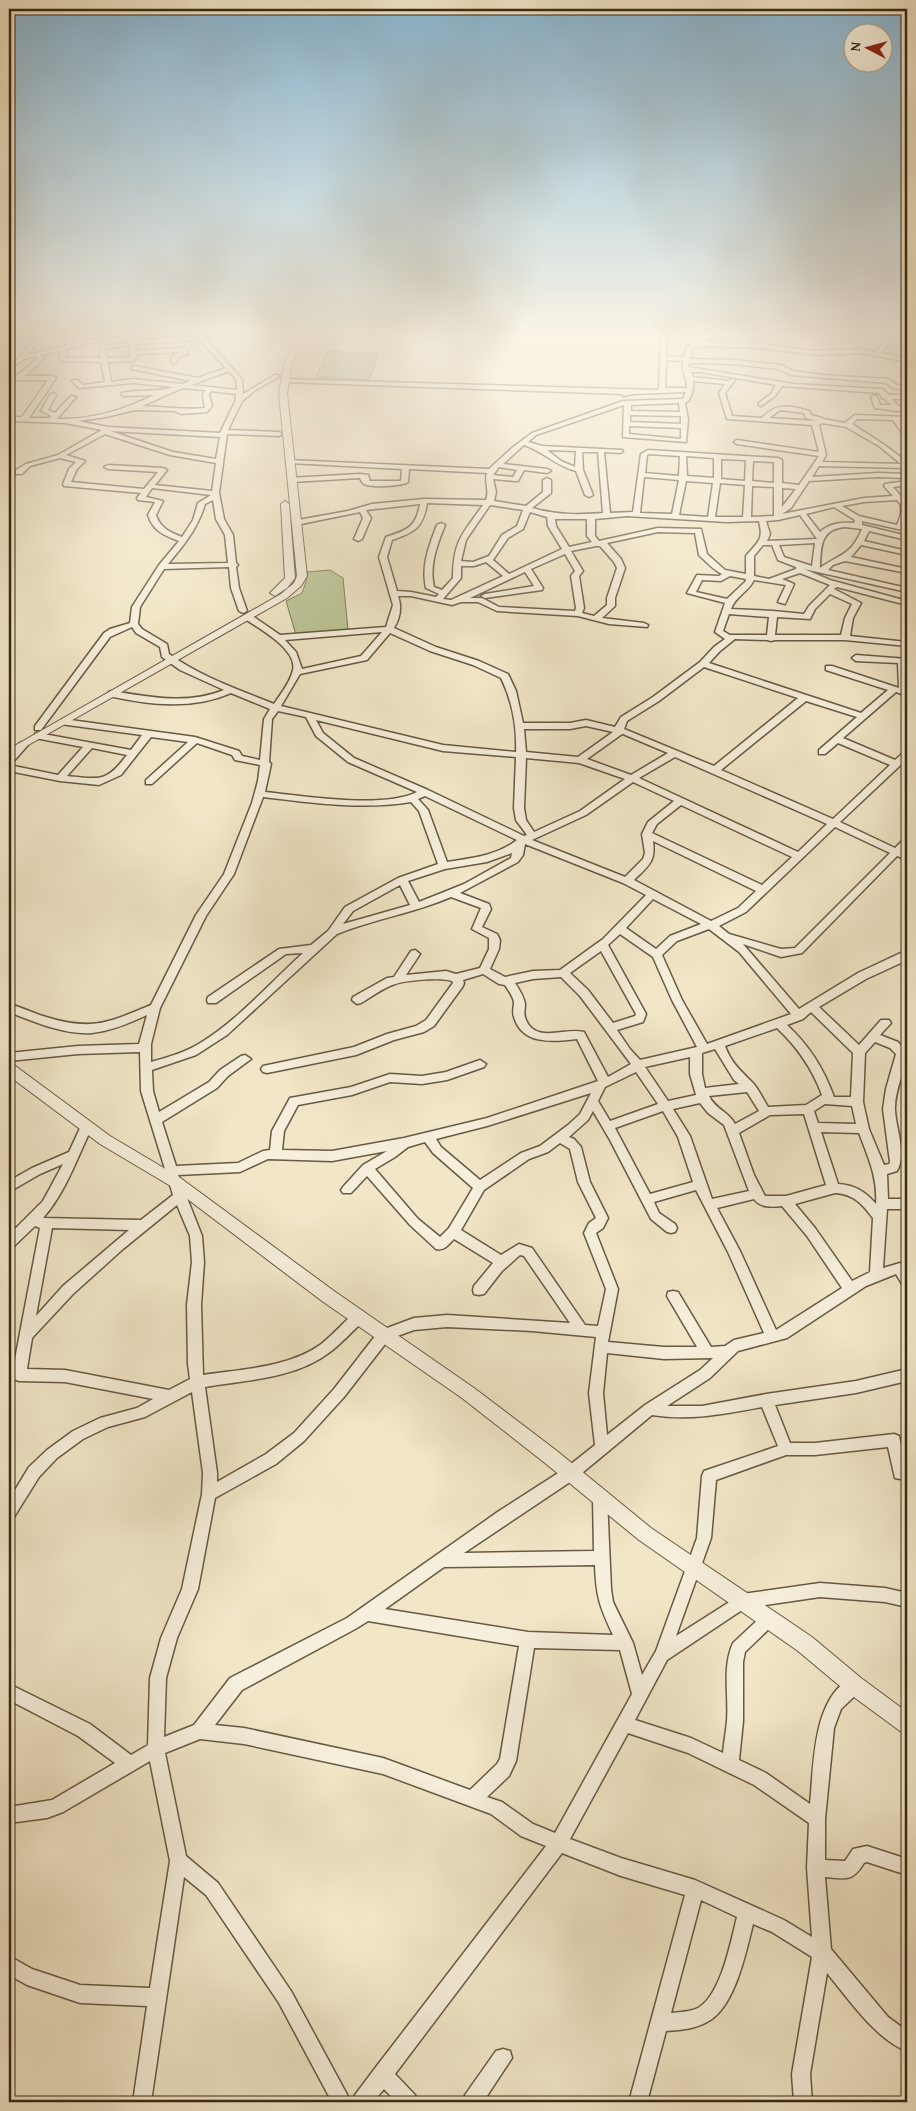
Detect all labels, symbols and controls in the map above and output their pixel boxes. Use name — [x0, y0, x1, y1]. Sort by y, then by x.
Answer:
north arrow — [844, 22, 894, 72]
text: N — [845, 40, 866, 52]

